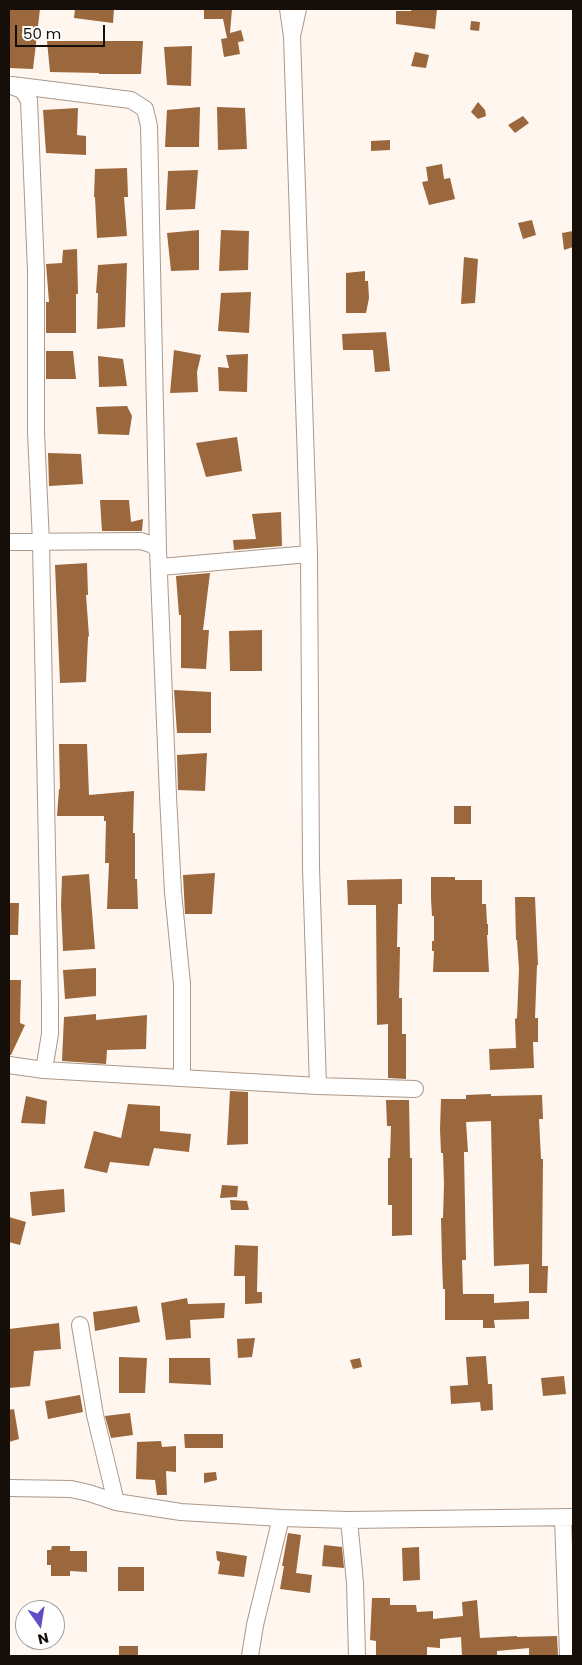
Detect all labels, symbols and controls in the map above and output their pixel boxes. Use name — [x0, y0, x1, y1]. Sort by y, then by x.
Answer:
scale bar — [18, 15, 108, 47]
text: 50 m — [23, 23, 61, 44]
north arrow — [15, 1600, 65, 1650]
text: N — [36, 1628, 51, 1650]

